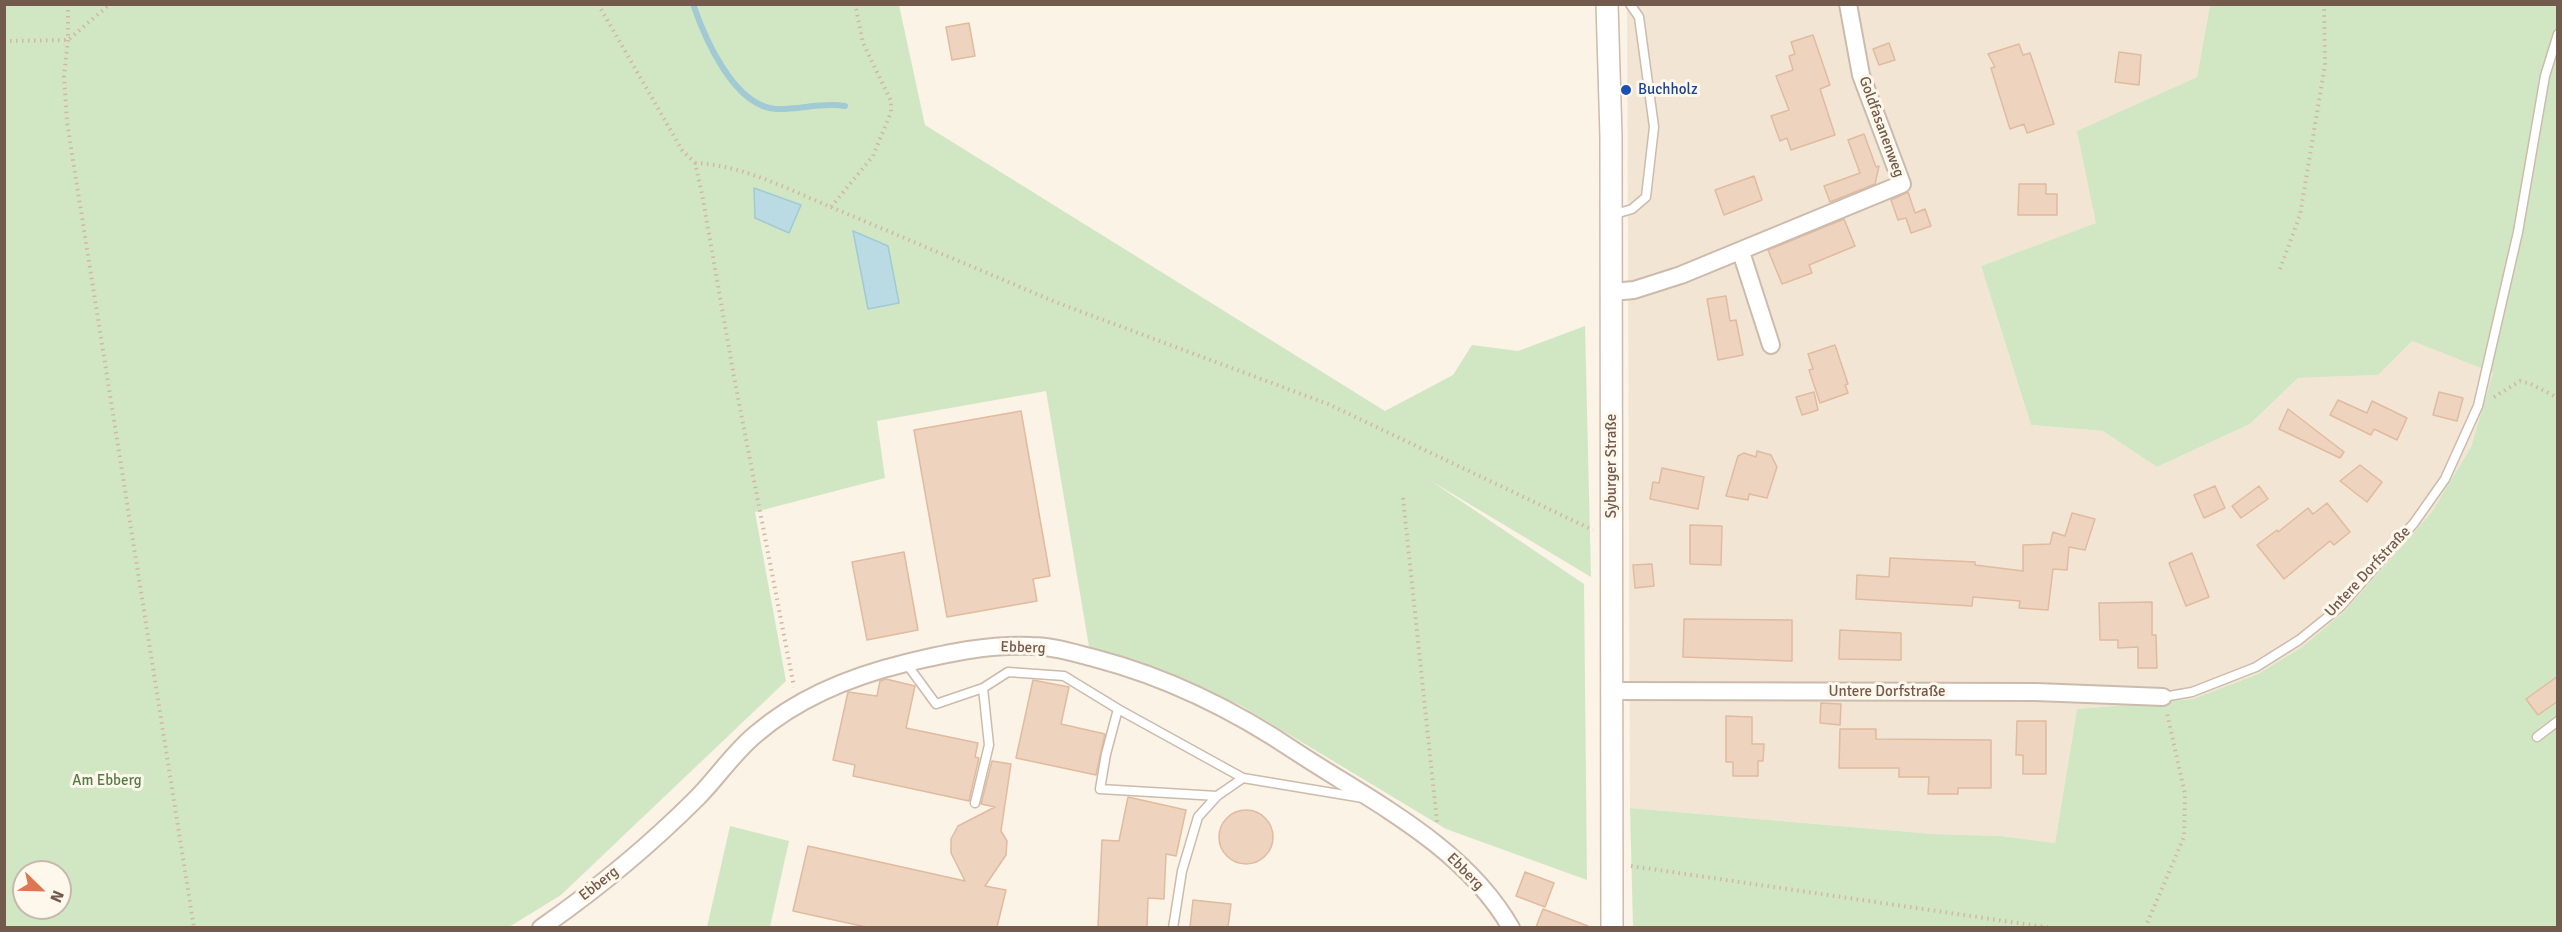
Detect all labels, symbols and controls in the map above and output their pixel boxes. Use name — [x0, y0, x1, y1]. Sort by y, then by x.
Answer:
street label: Goldfasanenweg — [1854, 74, 1908, 180]
place label: Buchholz — [1638, 81, 1698, 99]
marker: Buchholz — [1619, 83, 1633, 97]
street label: Syburger Straße — [1603, 414, 1621, 518]
street label: Untere Dorfstraße — [2321, 523, 2415, 621]
street label: Ebberg — [1000, 638, 1046, 658]
street label: Untere Dorfstraße — [1828, 683, 1946, 701]
park label: Am Ebberg — [72, 772, 142, 790]
street label: Ebberg — [1443, 850, 1487, 894]
north arrow — [12, 860, 72, 920]
street label: Ebberg — [576, 863, 622, 905]
text: N — [45, 887, 68, 905]

